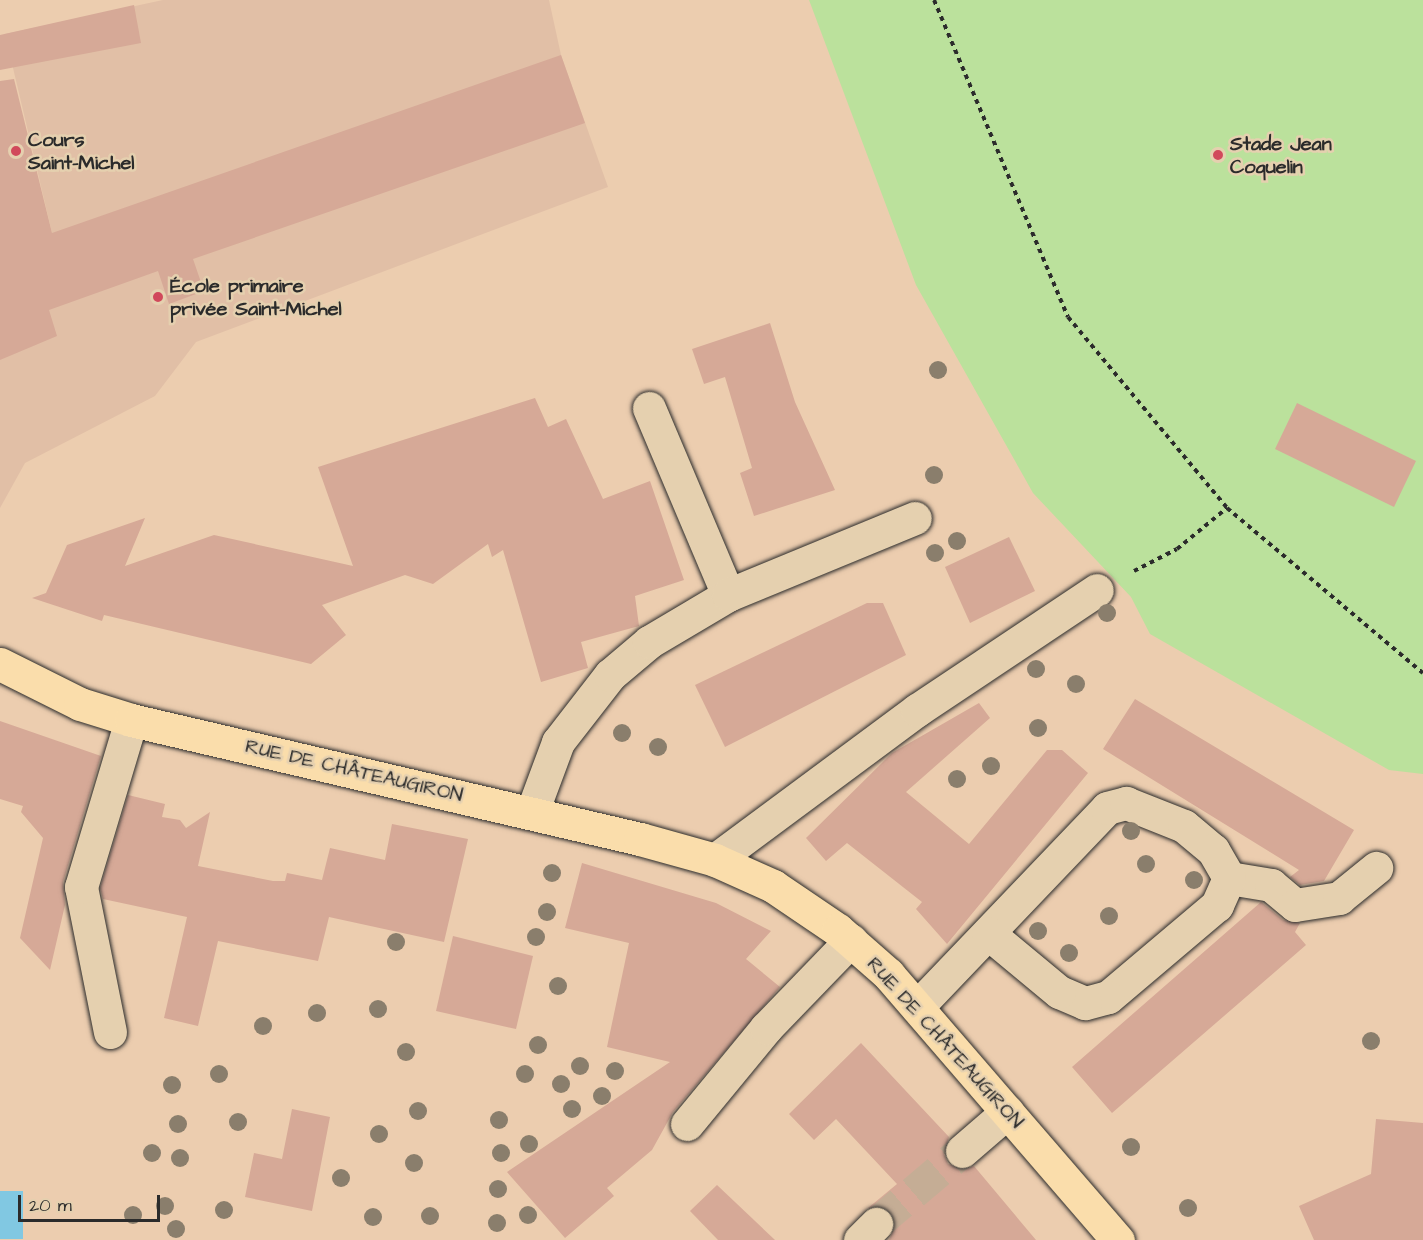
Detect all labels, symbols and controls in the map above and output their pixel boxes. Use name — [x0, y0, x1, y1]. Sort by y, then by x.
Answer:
place label: Cours Saint-Michel — [28, 128, 134, 175]
place label: Stade Jean Coquelin — [1230, 132, 1332, 179]
marker: Cours Saint-Michel — [9, 144, 23, 158]
marker: Stade Jean Coquelin — [1211, 148, 1225, 162]
place label: École primaire privée Saint-Michel — [170, 274, 342, 321]
marker: École primaire privée Saint-Michel — [151, 290, 165, 304]
street label: RUE DE CHÂTEAUGIRON — [243, 734, 465, 808]
street label: RUE DE CHÂTEAUGIRON — [862, 952, 1028, 1134]
scale bar — [21, 1183, 164, 1221]
text: 20 m — [29, 1193, 72, 1218]

